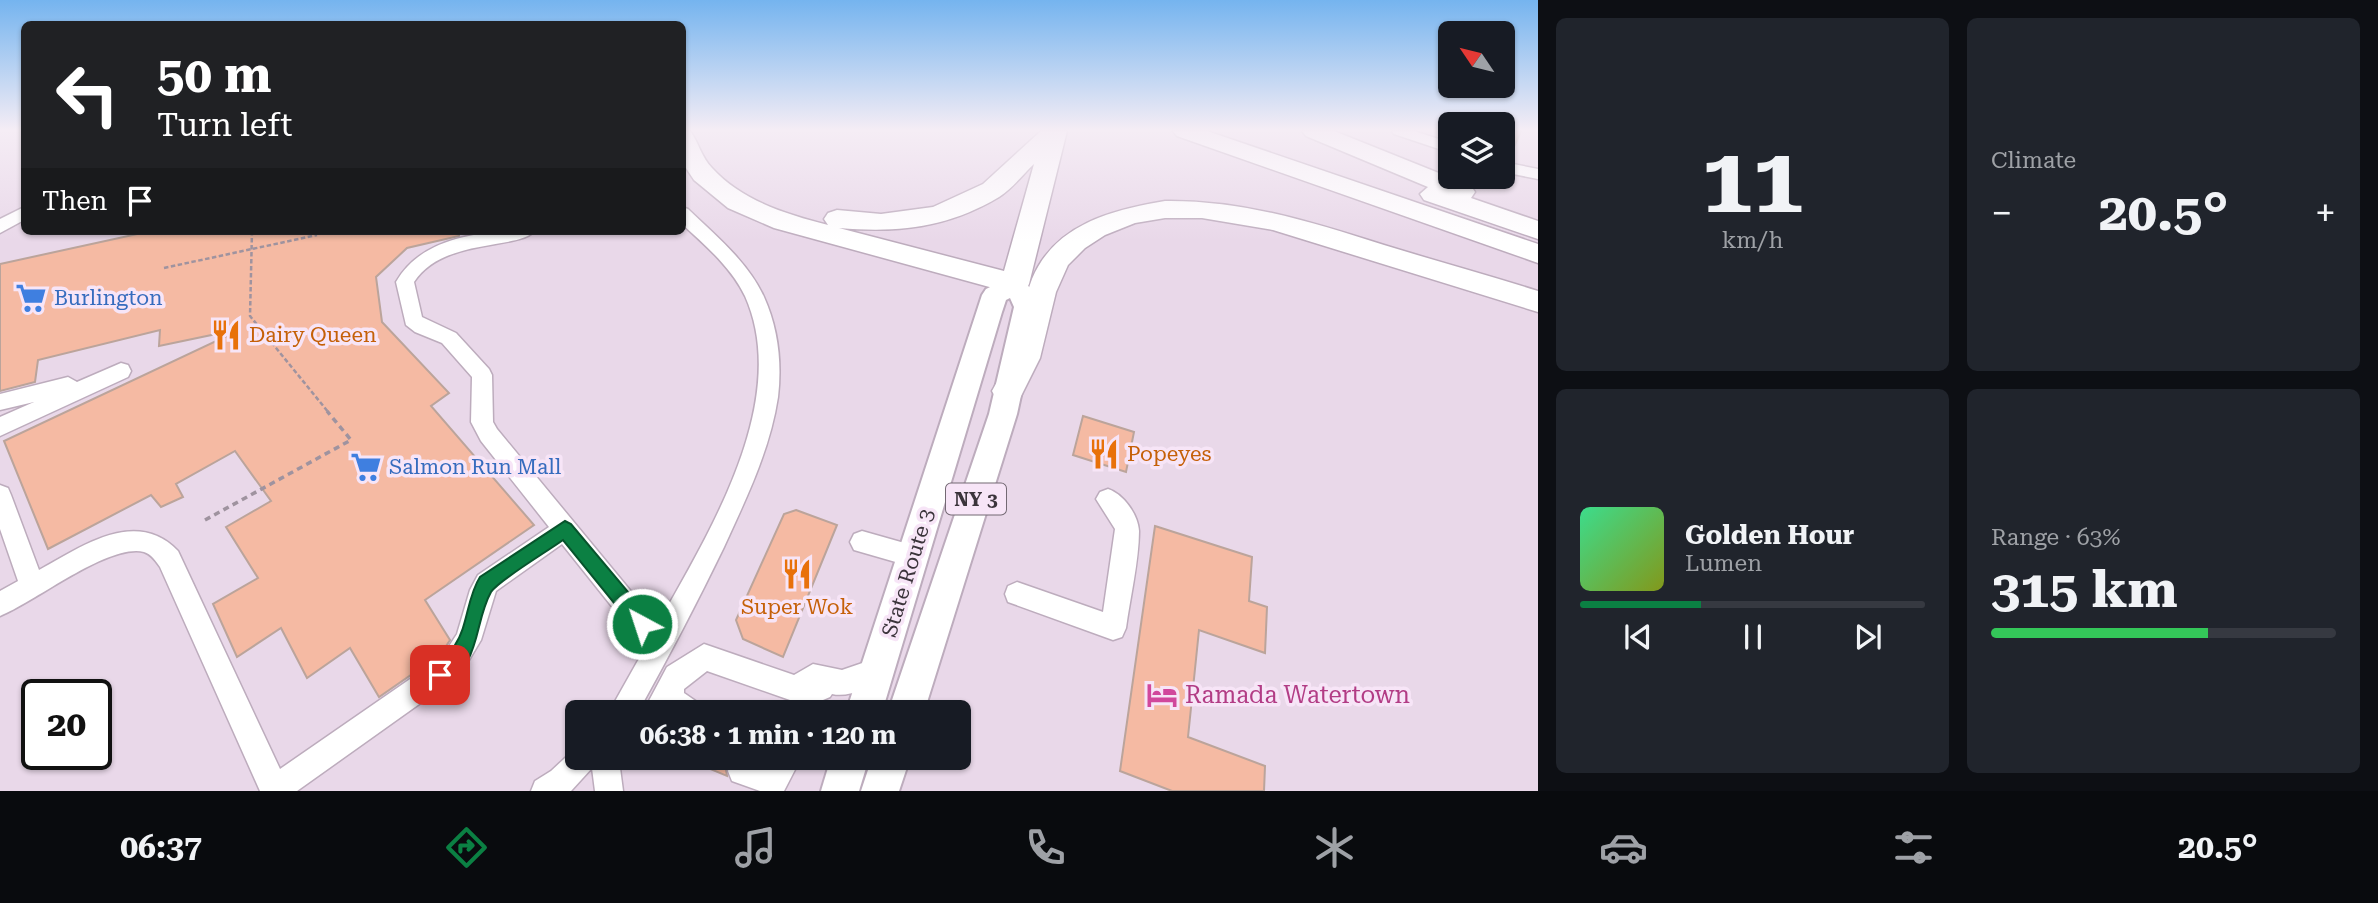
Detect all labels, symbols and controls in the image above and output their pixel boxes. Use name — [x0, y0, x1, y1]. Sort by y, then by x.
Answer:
north arrow — [1438, 21, 1516, 98]
map controls — [1438, 21, 1515, 189]
text: 50 m — [157, 47, 272, 104]
icon: left — [42, 49, 133, 140]
text: Turn left — [157, 106, 292, 144]
button: layers — [1438, 112, 1515, 189]
text: 11 — [1702, 128, 1803, 234]
text: Climate — [1991, 147, 2076, 174]
icon: arrive — [121, 182, 159, 220]
text: 20.5° — [2099, 182, 2228, 243]
text: Then — [42, 186, 107, 216]
text: − — [1991, 191, 2012, 235]
text: + — [2315, 191, 2336, 235]
text: km/h — [1722, 227, 1783, 254]
supermarket icon: Burlington — [14, 281, 48, 315]
place label: Burlington — [54, 286, 163, 310]
restaurant icon: Dairy Queen — [209, 318, 243, 352]
place label: Dairy Queen — [249, 323, 377, 347]
restaurant icon: Popeyes — [1087, 437, 1121, 471]
place label: Popeyes — [1127, 442, 1212, 466]
supermarket icon: Salmon Run Mall — [349, 450, 383, 484]
place label: Salmon Run Mall — [389, 455, 562, 479]
road number: NY 3 — [946, 484, 1006, 514]
street label: State Route 3 — [877, 506, 939, 640]
text: Golden Hour — [1685, 520, 1854, 550]
text: Range · 63% — [1991, 524, 2120, 551]
text: Lumen — [1685, 550, 1762, 577]
restaurant icon: Super Wok — [780, 557, 814, 591]
text: 315 km — [1991, 559, 2178, 620]
position arrow — [605, 587, 679, 661]
place label: Super Wok — [741, 595, 853, 619]
icon: previous — [1619, 618, 1657, 656]
icon: pause — [1734, 618, 1772, 656]
icon: next — [1849, 618, 1887, 656]
pin — [410, 645, 470, 705]
icon: arrive — [421, 656, 459, 694]
hotel icon: Ramada Watertown — [1145, 678, 1179, 712]
speed limit sign: 20 — [21, 679, 112, 770]
place label: Ramada Watertown — [1185, 681, 1410, 709]
text: 06:38 · 1 min · 120 m — [640, 720, 896, 750]
icon: directions — [442, 823, 491, 872]
icon: music — [731, 823, 780, 872]
icon: phone — [1021, 823, 1070, 872]
icon: climate — [1310, 823, 1359, 872]
icon: car — [1599, 823, 1648, 872]
icon: filters — [1889, 823, 1938, 872]
text: 06:37 — [120, 828, 202, 866]
text: 20.5° — [2178, 828, 2258, 866]

